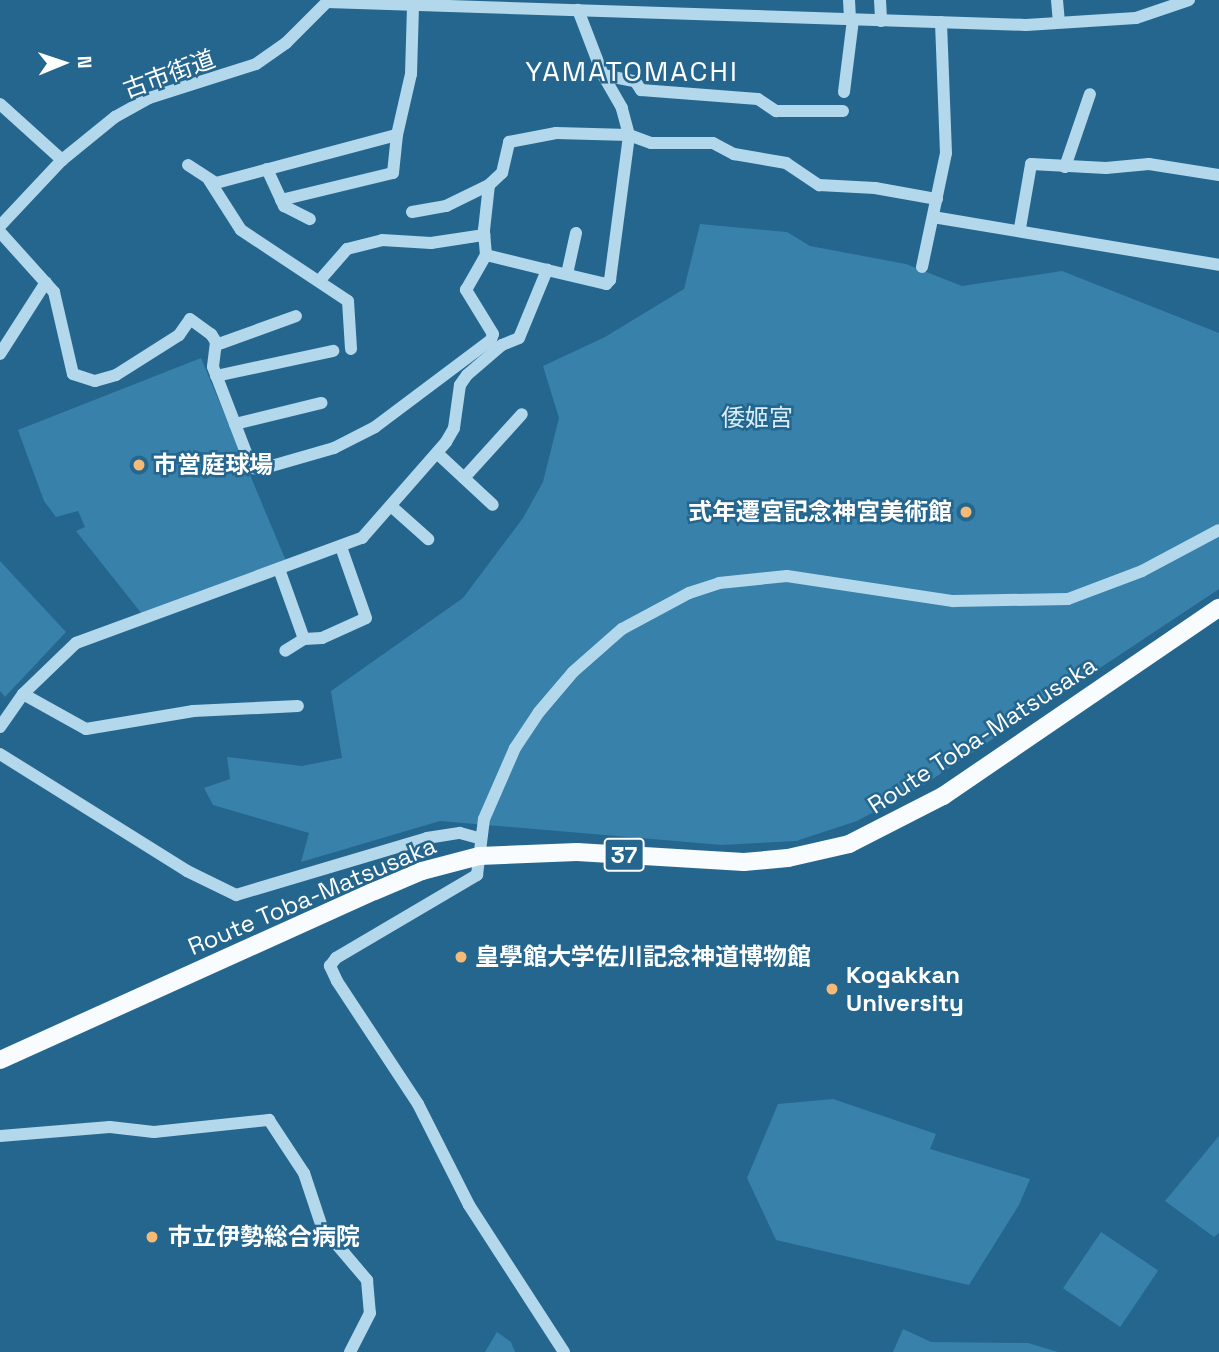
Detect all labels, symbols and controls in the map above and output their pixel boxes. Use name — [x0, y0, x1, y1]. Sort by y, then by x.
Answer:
north arrow — [28, 28, 98, 98]
street label: 古市街道 — [119, 44, 219, 104]
district label: YAMATOMACHI — [527, 54, 737, 88]
text: N — [72, 55, 97, 69]
park label: 倭姬宮 — [721, 404, 793, 432]
place label: 市営庭球場 — [153, 451, 273, 479]
marker: 市営庭球場 — [131, 457, 147, 473]
place label: 式年遷宮記念神宮美術館 — [688, 498, 952, 526]
marker: 式年遷宮記念神宮美術館 — [958, 504, 974, 520]
street label: Route Toba-Matsusaka — [862, 650, 1102, 820]
street label: Route Toba-Matsusaka — [183, 831, 441, 961]
road number: 37 — [603, 835, 645, 874]
place label: 皇學館大学佐川記念神道博物館 — [475, 943, 811, 971]
marker: 皇學館大学佐川記念神道博物館 — [453, 949, 469, 965]
place label: Kogakkan University — [846, 961, 964, 1017]
marker: Kogakkan University — [824, 981, 840, 997]
place label: 市立伊勢総合病院 — [168, 1223, 360, 1251]
marker: 市立伊勢総合病院 — [142, 1227, 162, 1247]

